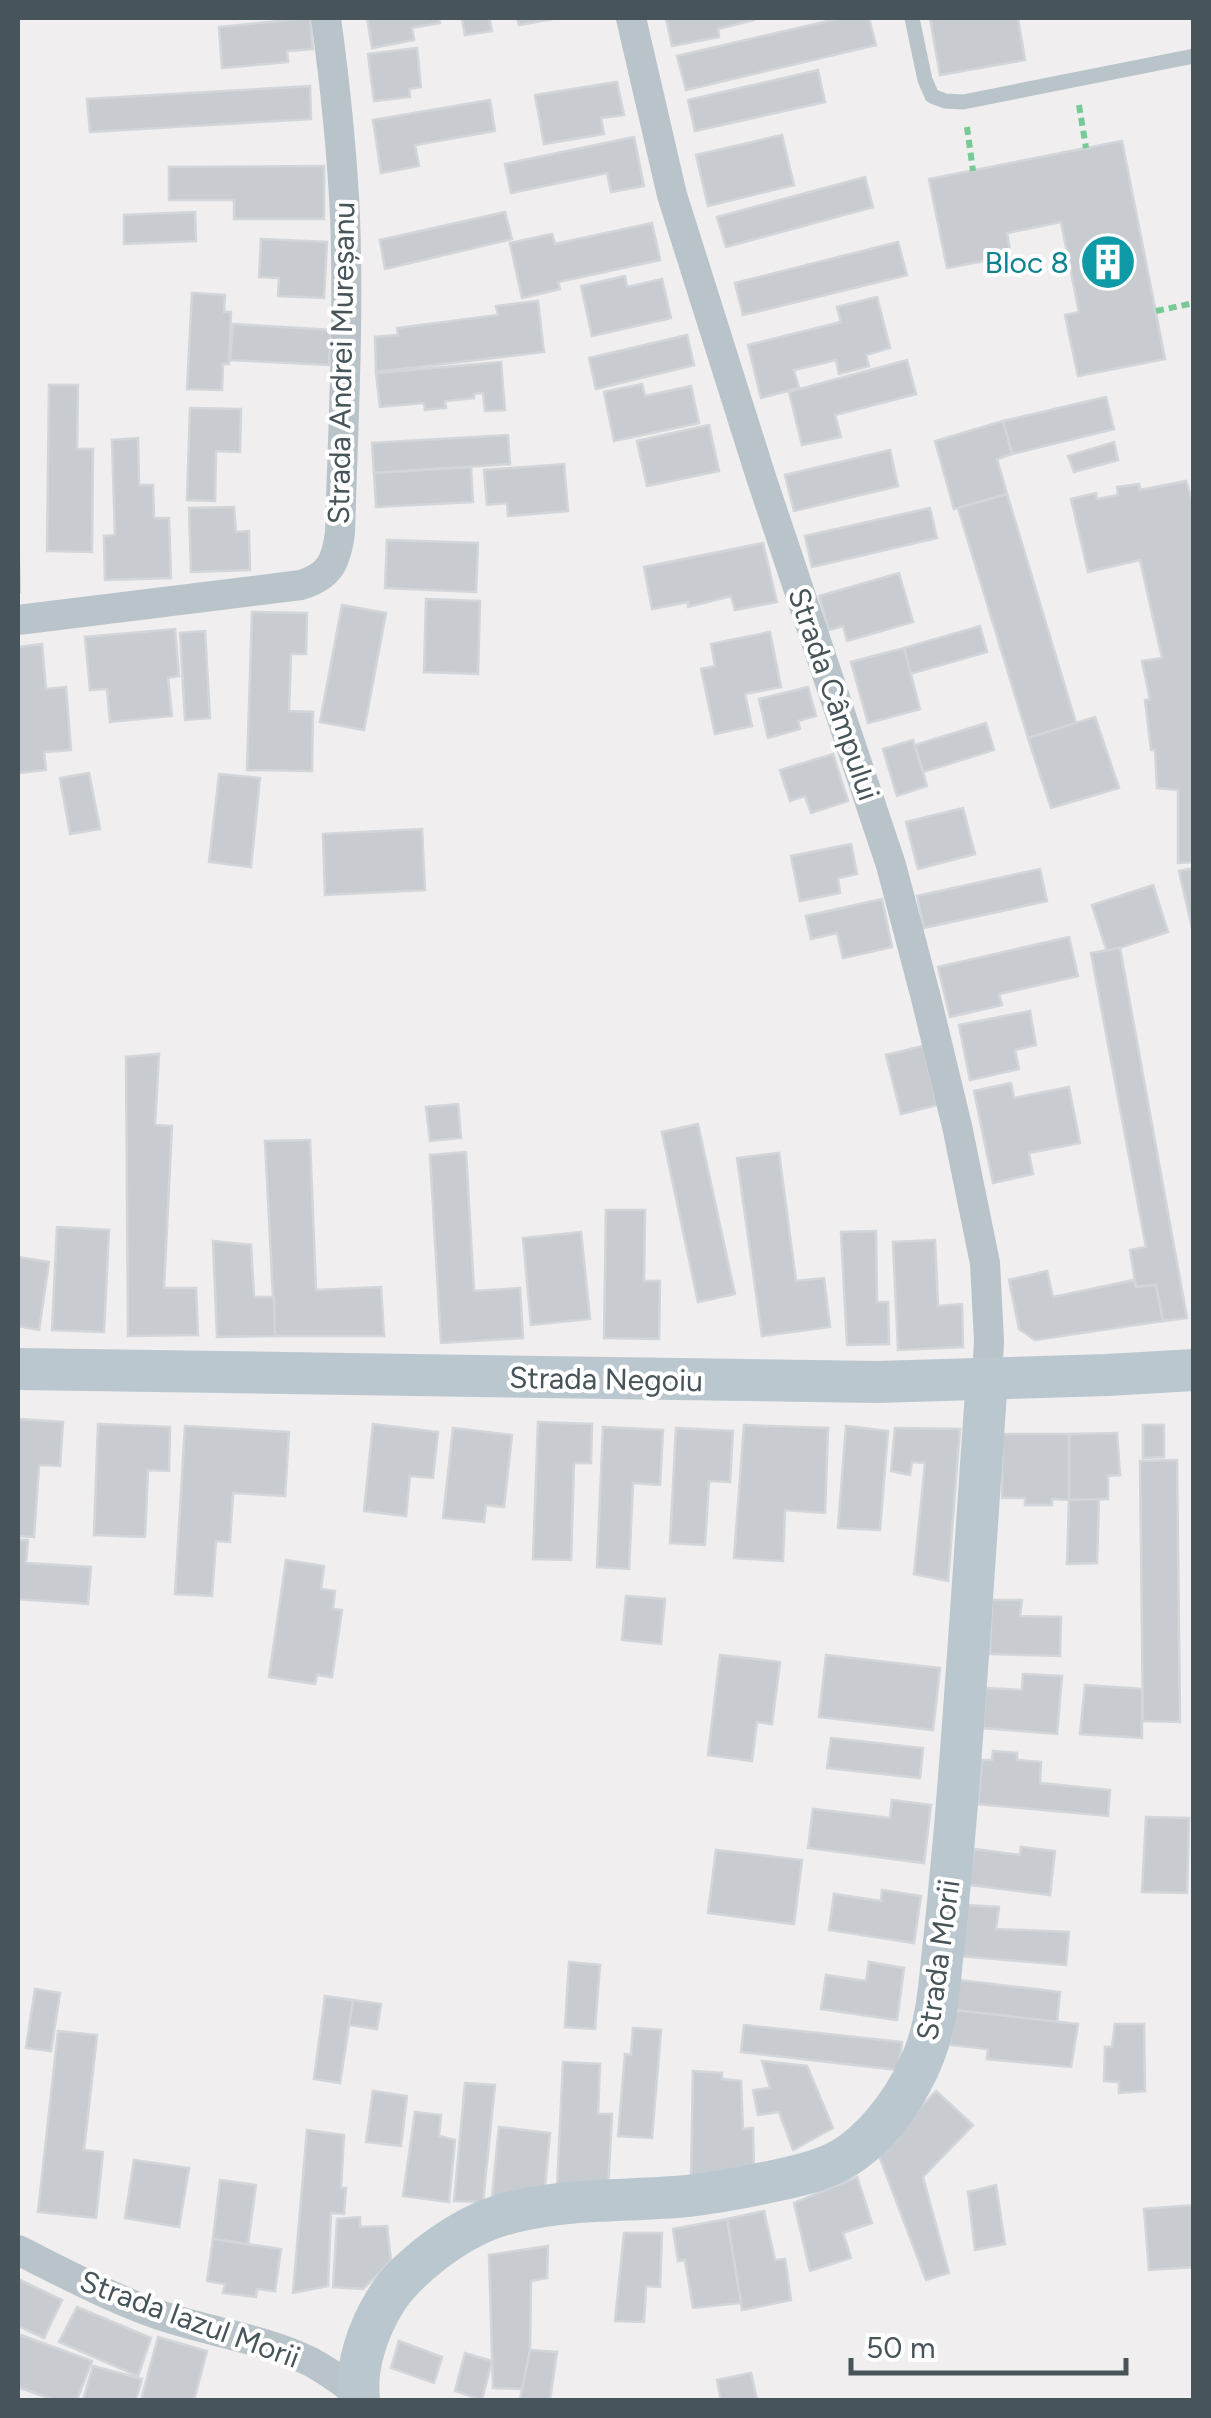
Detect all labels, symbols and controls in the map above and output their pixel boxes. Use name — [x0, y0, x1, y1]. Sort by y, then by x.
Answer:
street label: Strada Andrei Mureșanu — [320, 201, 362, 525]
building icon: Bloc 8 — [1078, 232, 1138, 292]
place label: Bloc 8 — [985, 244, 1069, 281]
street label: Strada Câmpului — [780, 583, 888, 805]
street label: Strada Negoiu — [509, 1359, 703, 1399]
street label: Strada Morii — [908, 1877, 968, 2043]
street label: Strada Iazul Morii — [75, 2262, 305, 2376]
scale bar — [851, 2313, 1126, 2375]
text: 50 m — [866, 2329, 935, 2366]

